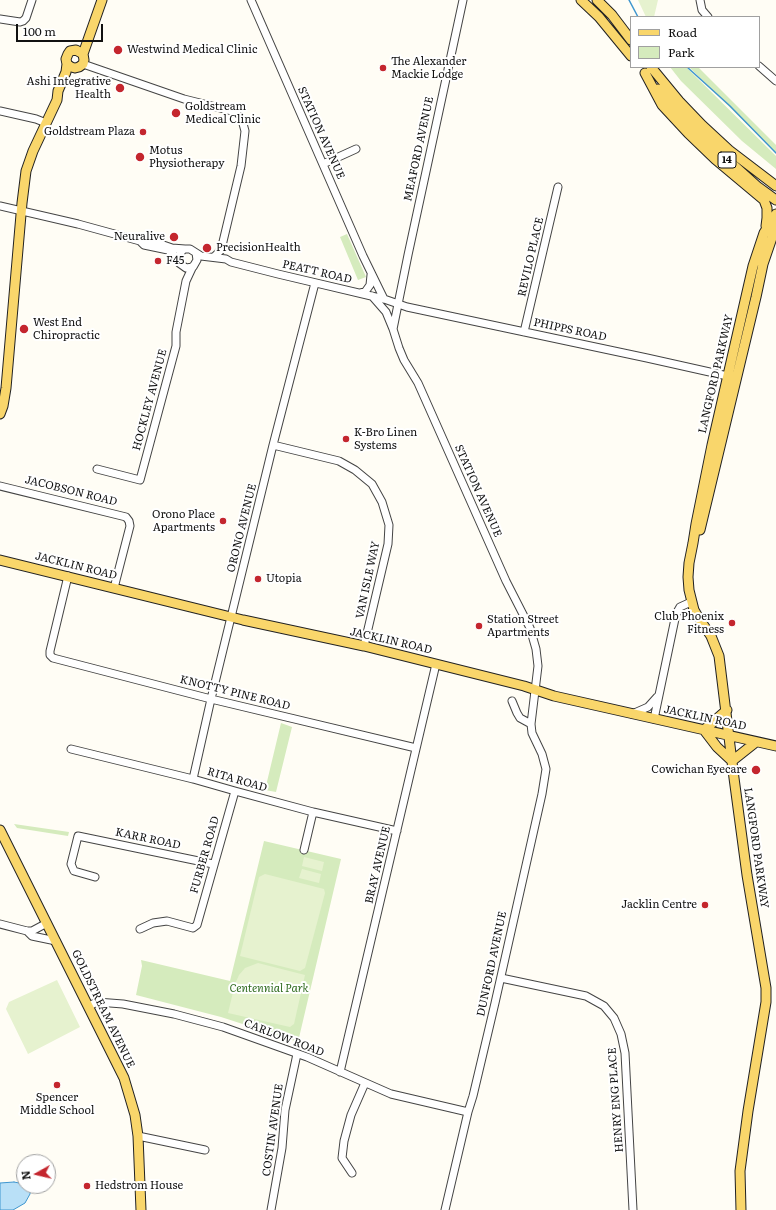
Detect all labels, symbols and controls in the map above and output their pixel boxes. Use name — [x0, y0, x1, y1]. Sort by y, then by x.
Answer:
scale bar — [18, 16, 105, 42]
legend — [630, 16, 760, 68]
text: 100 m — [23, 22, 56, 40]
text: Road — [668, 23, 697, 41]
place label: Westwind Medical Clinic — [127, 43, 257, 57]
text: Park — [668, 43, 694, 61]
marker: Westwind Medical Clinic — [112, 44, 124, 56]
place label: The Alexander Mackie Lodge — [391, 55, 466, 81]
marker: The Alexander Mackie Lodge — [378, 63, 388, 73]
place label: Ashi Integrative Health — [27, 75, 111, 101]
marker: Ashi Integrative Health — [114, 82, 126, 94]
street label: STATION AVENUE — [295, 85, 347, 181]
street label: MEAFORD AVENUE — [401, 95, 437, 203]
place label: Goldstream Medical Clinic — [185, 100, 261, 126]
marker: Goldstream Medical Clinic — [170, 107, 182, 119]
place label: Goldstream Plaza — [44, 125, 135, 139]
marker: Goldstream Plaza — [138, 127, 148, 137]
place label: Motus Physiotherapy — [149, 144, 225, 170]
marker: Motus Physiotherapy — [134, 151, 146, 163]
road number: 14 — [718, 152, 736, 168]
street label: REVILO PLACE — [515, 216, 547, 298]
place label: Neuralive — [114, 230, 165, 244]
marker: Neuralive — [168, 231, 180, 243]
place label: PrecisionHealth — [216, 241, 301, 255]
marker: PrecisionHealth — [201, 242, 213, 254]
place label: F45 — [166, 254, 184, 268]
marker: F45 — [153, 256, 163, 266]
street label: PEATT ROAD — [281, 258, 353, 286]
street label: LANGFORD PARKWAY — [696, 313, 736, 435]
place label: West End Chiropractic — [33, 316, 100, 342]
street label: PHIPPS ROAD — [532, 316, 608, 344]
marker: West End Chiropractic — [18, 323, 30, 335]
street label: HOCKLEY AVENUE — [130, 348, 170, 452]
place label: K-Bro Linen Systems — [354, 426, 417, 452]
marker: K-Bro Linen Systems — [341, 434, 351, 444]
street label: STATION AVENUE — [452, 443, 504, 539]
street label: JACOBSON ROAD — [23, 473, 119, 509]
street label: ORONO AVENUE — [225, 482, 259, 574]
place label: Orono Place Apartments — [152, 508, 215, 534]
marker: Orono Place Apartments — [218, 516, 228, 526]
street label: VAN ISLE WAY — [353, 540, 383, 620]
street label: JACKLIN ROAD — [34, 549, 118, 583]
place label: Utopia — [266, 572, 302, 586]
marker: Utopia — [253, 574, 263, 584]
place label: Club Phoenix Fitness — [654, 610, 724, 636]
place label: Station Street Apartments — [487, 613, 559, 639]
marker: Club Phoenix Fitness — [727, 618, 737, 628]
marker: Station Street Apartments — [474, 621, 484, 631]
street label: JACKLIN ROAD — [349, 625, 433, 657]
street label: KNOTTY PINE ROAD — [179, 673, 291, 713]
street label: JACKLIN ROAD — [663, 703, 747, 733]
place label: Cowichan Eyecare — [651, 763, 747, 777]
marker: Cowichan Eyecare — [750, 764, 762, 776]
street label: RITA ROAD — [206, 765, 268, 795]
street label: LANGFORD PARKWAY — [741, 787, 771, 909]
street label: FURBER ROAD — [188, 815, 222, 895]
street label: BRAY AVENUE — [363, 825, 393, 905]
street label: KARR ROAD — [114, 826, 182, 852]
place label: Jacklin Centre — [621, 898, 697, 912]
marker: Jacklin Centre — [700, 900, 710, 910]
street label: DUNFORD AVENUE — [474, 910, 510, 1018]
street label: GOLDSTREAM AVENUE — [69, 948, 137, 1070]
park label: Centennial Park — [230, 982, 308, 996]
street label: CARLOW ROAD — [242, 1017, 326, 1059]
street label: HENRY ENG PLACE — [606, 1047, 626, 1153]
marker: Spencer Middle School — [52, 1080, 62, 1090]
street label: COSTIN AVENUE — [260, 1083, 286, 1177]
place label: Spencer Middle School — [19, 1091, 95, 1117]
north arrow — [16, 1154, 56, 1194]
text: N — [17, 1170, 34, 1181]
place label: Hedstrom House — [95, 1179, 183, 1193]
marker: Hedstrom House — [82, 1181, 92, 1191]

